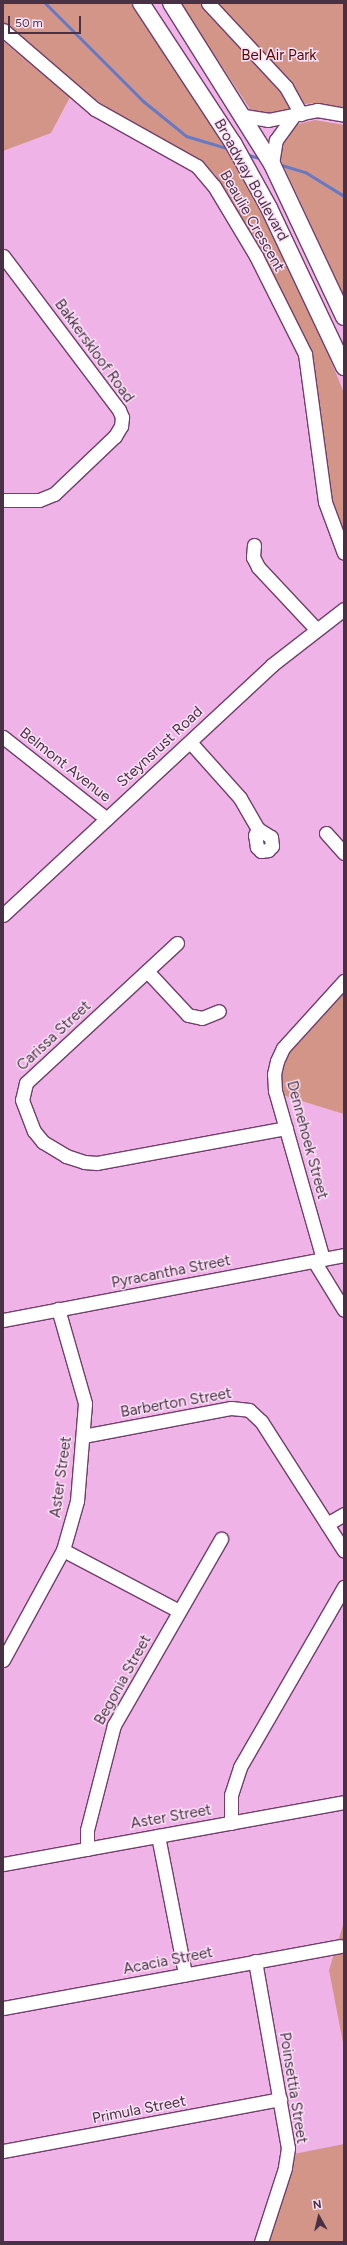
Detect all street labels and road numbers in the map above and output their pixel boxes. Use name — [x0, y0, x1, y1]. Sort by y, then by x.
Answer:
street label: Broadway Boulevard — [210, 116, 292, 244]
street label: Beaulie Crescent — [216, 167, 288, 275]
street label: Bakkerskloof Road — [51, 296, 137, 406]
street label: Steynsrust Road — [113, 703, 207, 791]
street label: Belmont Avenue — [16, 724, 114, 806]
street label: Carissa Street — [13, 997, 95, 1075]
street label: Dennehoek Street — [283, 1079, 331, 1201]
street label: Pyracantha Street — [110, 1252, 232, 1292]
street label: Barberton Street — [119, 1384, 233, 1422]
street label: Aster Street — [46, 1435, 76, 1519]
street label: Begonia Street — [91, 1632, 155, 1728]
street label: Aster Street — [129, 1801, 213, 1833]
street label: Acacia Street — [122, 1944, 214, 1978]
street label: Poinsettia Street — [275, 2031, 311, 2145]
street label: Primula Street — [91, 2092, 187, 2128]

